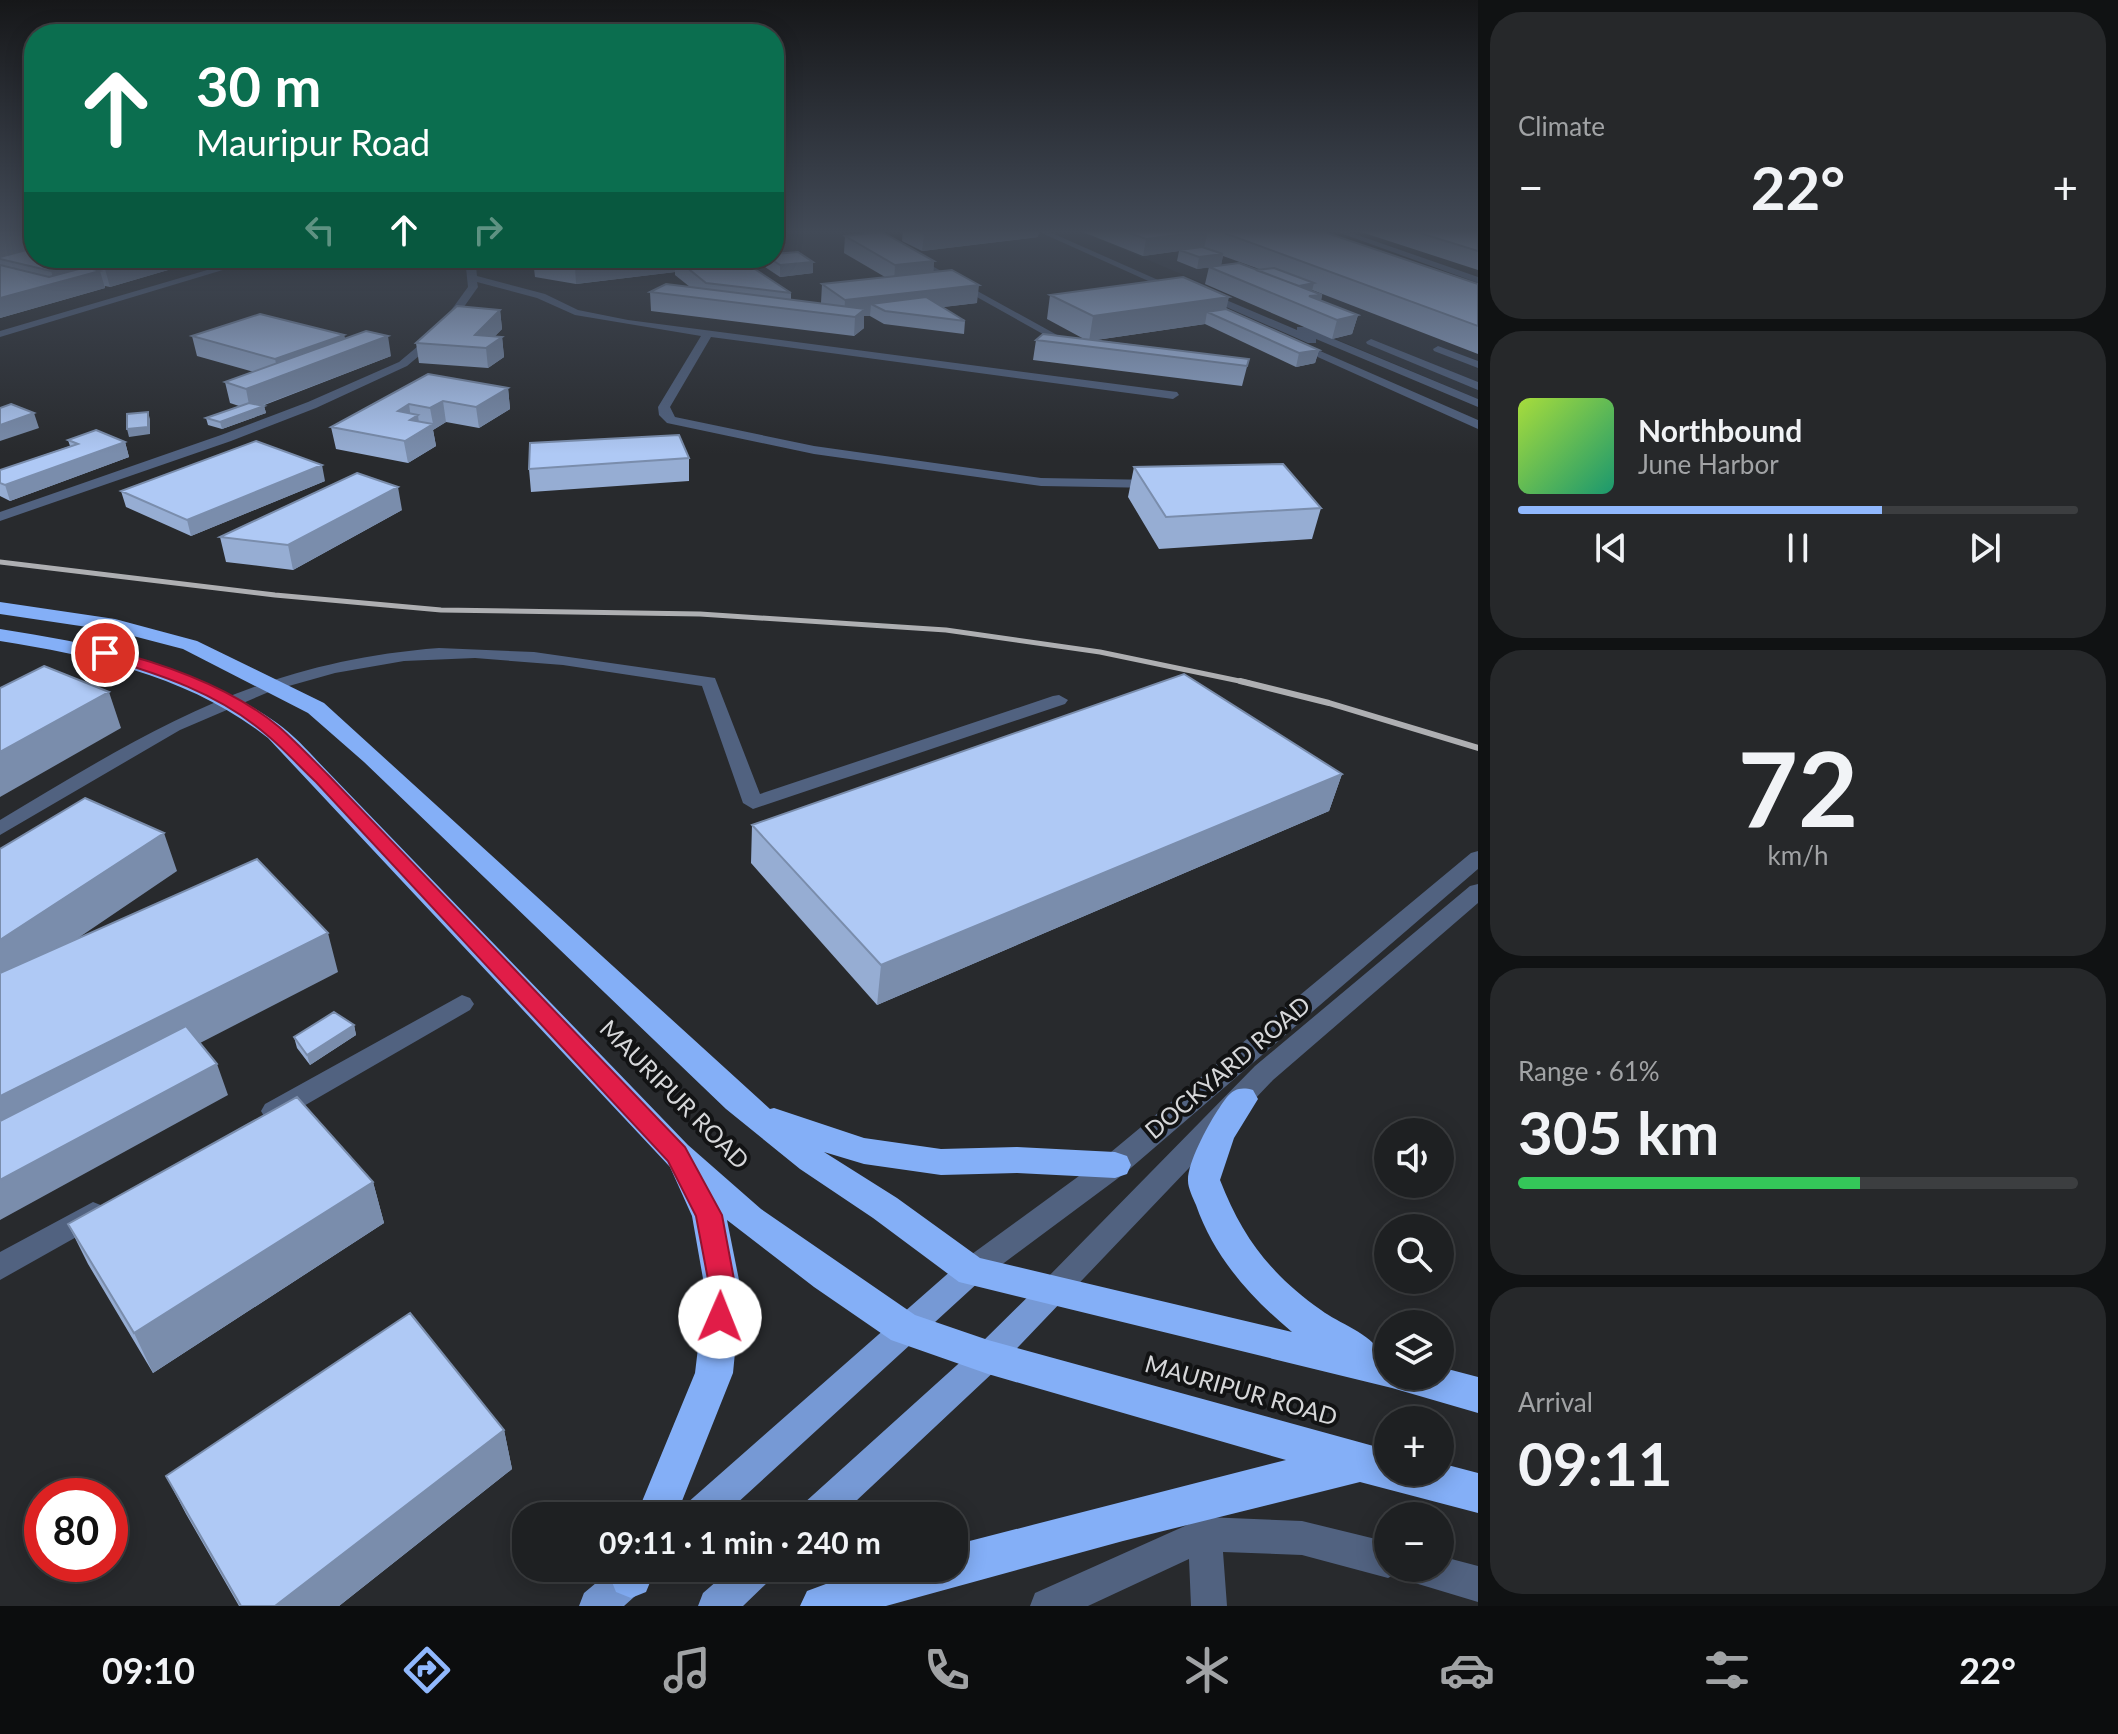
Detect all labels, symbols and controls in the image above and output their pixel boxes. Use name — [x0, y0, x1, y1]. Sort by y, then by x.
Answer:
text: 30 m — [196, 52, 321, 119]
icon: ahead — [64, 56, 168, 160]
text: Climate — [1518, 110, 1605, 142]
text: Mauripur Road — [196, 120, 430, 164]
text: 22° — [1751, 151, 1845, 223]
text: − — [1518, 161, 1544, 213]
text: + — [2052, 161, 2078, 213]
icon: left — [298, 208, 342, 252]
icon: ahead — [382, 208, 426, 252]
icon: right — [466, 208, 510, 252]
text: Northbound — [1638, 412, 1802, 448]
text: June Harbor — [1638, 448, 1779, 480]
icon: previous — [1589, 526, 1633, 570]
icon: pause — [1776, 526, 1820, 570]
icon: next — [1963, 526, 2007, 570]
pin — [71, 619, 139, 687]
icon: arrive — [83, 631, 127, 675]
text: 72 — [1738, 724, 1858, 849]
text: km/h — [1768, 839, 1828, 871]
street label: DOCKYARD ROAD — [1139, 989, 1315, 1144]
street label: MAURIPUR ROAD — [594, 1013, 756, 1175]
text: Range · 61% — [1518, 1055, 1660, 1087]
text: 305 km — [1518, 1096, 1719, 1168]
map controls — [1374, 1118, 1454, 1582]
button: sound — [1374, 1118, 1454, 1198]
button: search — [1374, 1214, 1454, 1294]
position arrow — [678, 1275, 762, 1359]
button: layers — [1374, 1310, 1454, 1390]
street label: MAURIPUR ROAD — [1142, 1348, 1341, 1431]
text: Arrival — [1518, 1386, 1593, 1418]
button: + — [1374, 1406, 1454, 1486]
text: 09:11 — [1518, 1427, 1673, 1499]
speed limit sign: 80 — [24, 1478, 128, 1582]
button: − — [1374, 1502, 1454, 1582]
text: 09:11 · 1 min · 240 m — [599, 1524, 881, 1560]
icon: directions — [399, 1642, 455, 1698]
icon: music — [659, 1642, 715, 1698]
icon: phone — [919, 1642, 975, 1698]
icon: climate — [1179, 1642, 1235, 1698]
icon: car — [1439, 1642, 1495, 1698]
icon: filters — [1699, 1642, 1755, 1698]
text: 09:10 — [102, 1648, 195, 1692]
text: 22° — [1959, 1648, 2016, 1692]

